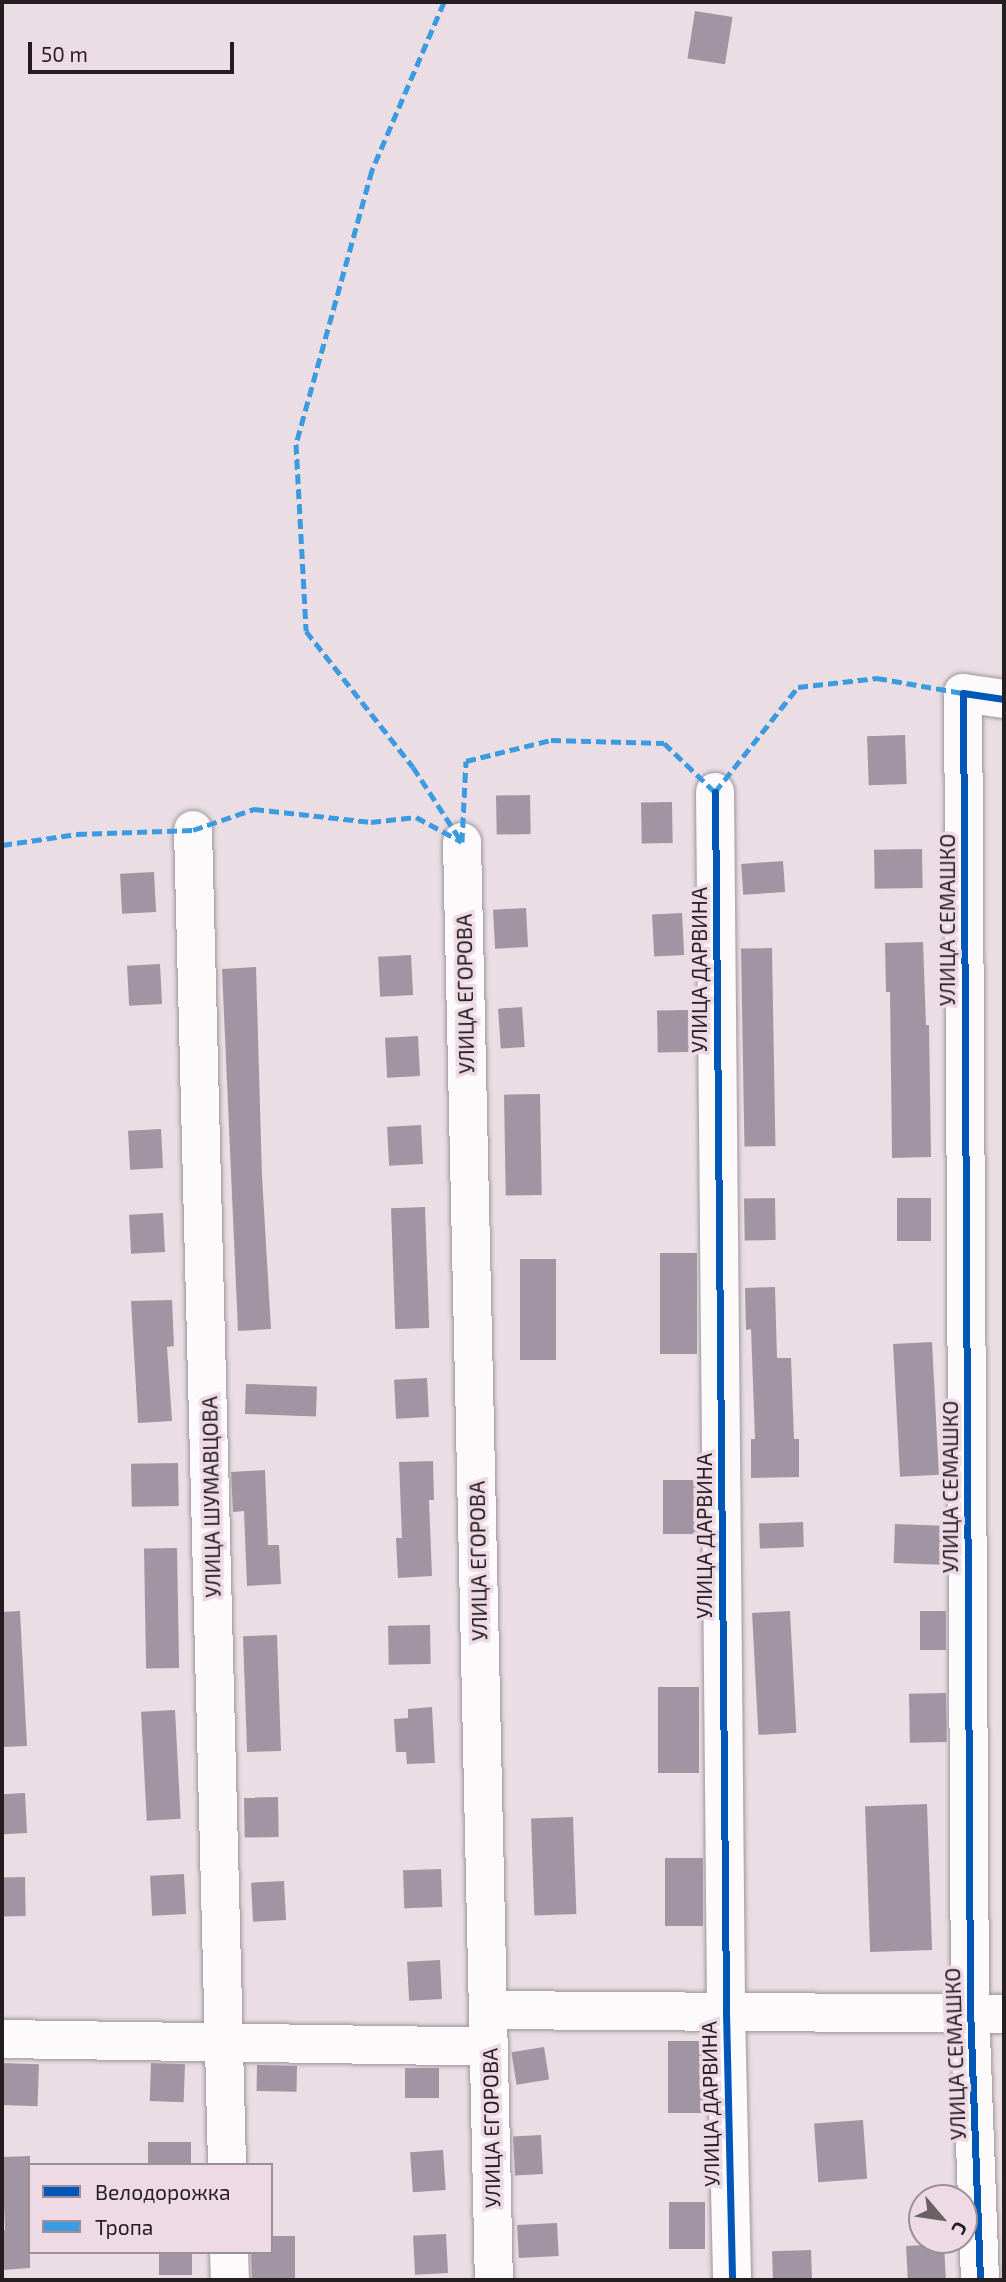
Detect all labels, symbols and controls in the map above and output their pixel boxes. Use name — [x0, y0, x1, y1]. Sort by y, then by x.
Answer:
scale bar — [32, 28, 238, 72]
text: 50 m — [41, 41, 88, 66]
street label: УЛИЦА СЕМАШКО — [934, 834, 960, 1006]
street label: УЛИЦА ДАРВИНА — [686, 887, 712, 1053]
street label: УЛИЦА ЕГОРОВА — [451, 914, 479, 1074]
street label: УЛИЦА ШУМАВЦОВА — [197, 1396, 225, 1598]
street label: УЛИЦА СЕМАШКО — [937, 1401, 963, 1573]
street label: УЛИЦА ДАРВИНА — [691, 1453, 717, 1619]
street label: УЛИЦА ЕГОРОВА — [464, 1481, 492, 1641]
street label: УЛИЦА СЕМАШКО — [939, 1967, 971, 2141]
street label: УЛИЦА ДАРВИНА — [696, 2021, 724, 2187]
street label: УЛИЦА ЕГОРОВА — [477, 2048, 505, 2208]
legend — [28, 2163, 273, 2254]
text: Велодорожка — [95, 2179, 231, 2204]
north arrow — [908, 2184, 978, 2254]
text: Тропа — [95, 2214, 153, 2239]
text: С — [947, 2218, 973, 2239]

